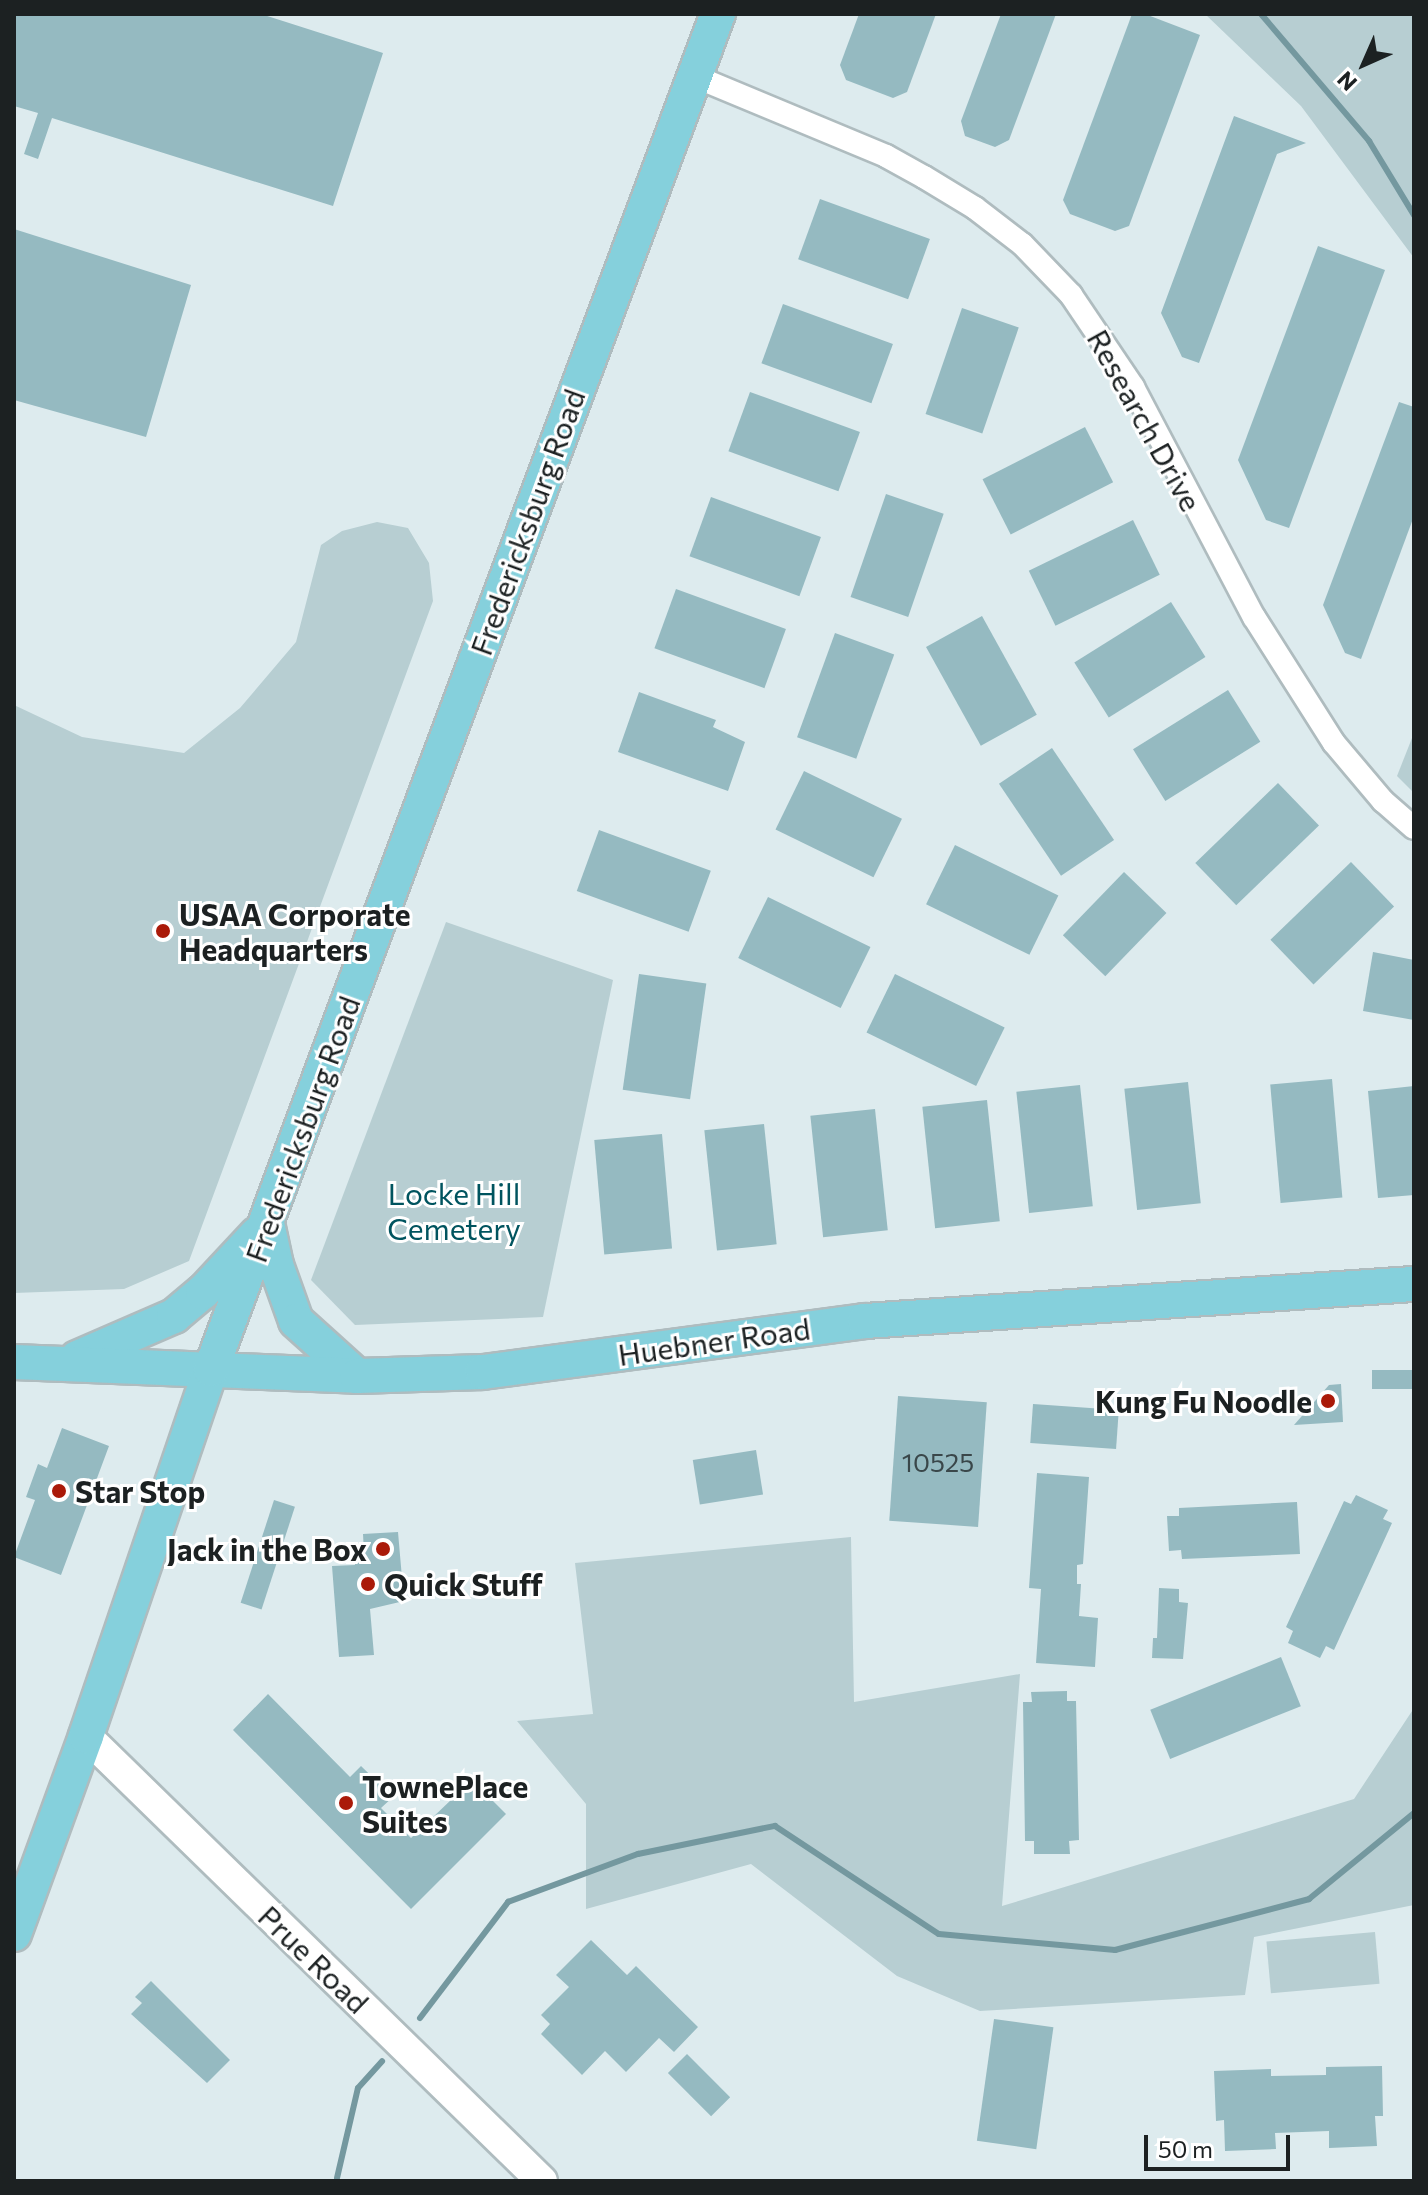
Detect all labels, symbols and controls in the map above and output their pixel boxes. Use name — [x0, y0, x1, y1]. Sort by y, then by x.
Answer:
north arrow — [1324, 24, 1404, 104]
text: N — [1331, 66, 1362, 97]
street label: Research Drive — [1080, 323, 1210, 517]
street label: Fredericksburg Road — [462, 384, 592, 660]
place label: USAA Corporate Headquarters — [179, 896, 410, 966]
marker: USAA Corporate Headquarters — [154, 922, 172, 940]
street label: Fredericksburg Road — [237, 991, 367, 1267]
park label: Locke Hill Cemetery — [387, 1175, 521, 1246]
street label: Huebner Road — [616, 1310, 812, 1372]
place label: Kung Fu Noodle — [1095, 1383, 1312, 1419]
marker: Kung Fu Noodle — [1319, 1392, 1337, 1410]
house number: 10525 — [902, 1446, 974, 1478]
place label: Star Stop — [75, 1473, 205, 1509]
marker: Star Stop — [50, 1482, 68, 1500]
place label: Jack in the Box — [167, 1531, 367, 1567]
marker: Jack in the Box — [374, 1540, 392, 1558]
place label: Quick Stuff — [384, 1566, 543, 1602]
marker: Quick Stuff — [359, 1575, 377, 1593]
place label: TownePlace Suites — [362, 1768, 528, 1838]
marker: TownePlace Suites — [337, 1794, 355, 1812]
street label: Prue Road — [251, 1898, 377, 2020]
scale bar — [1148, 2119, 1294, 2169]
text: 50 m — [1158, 2134, 1213, 2163]

